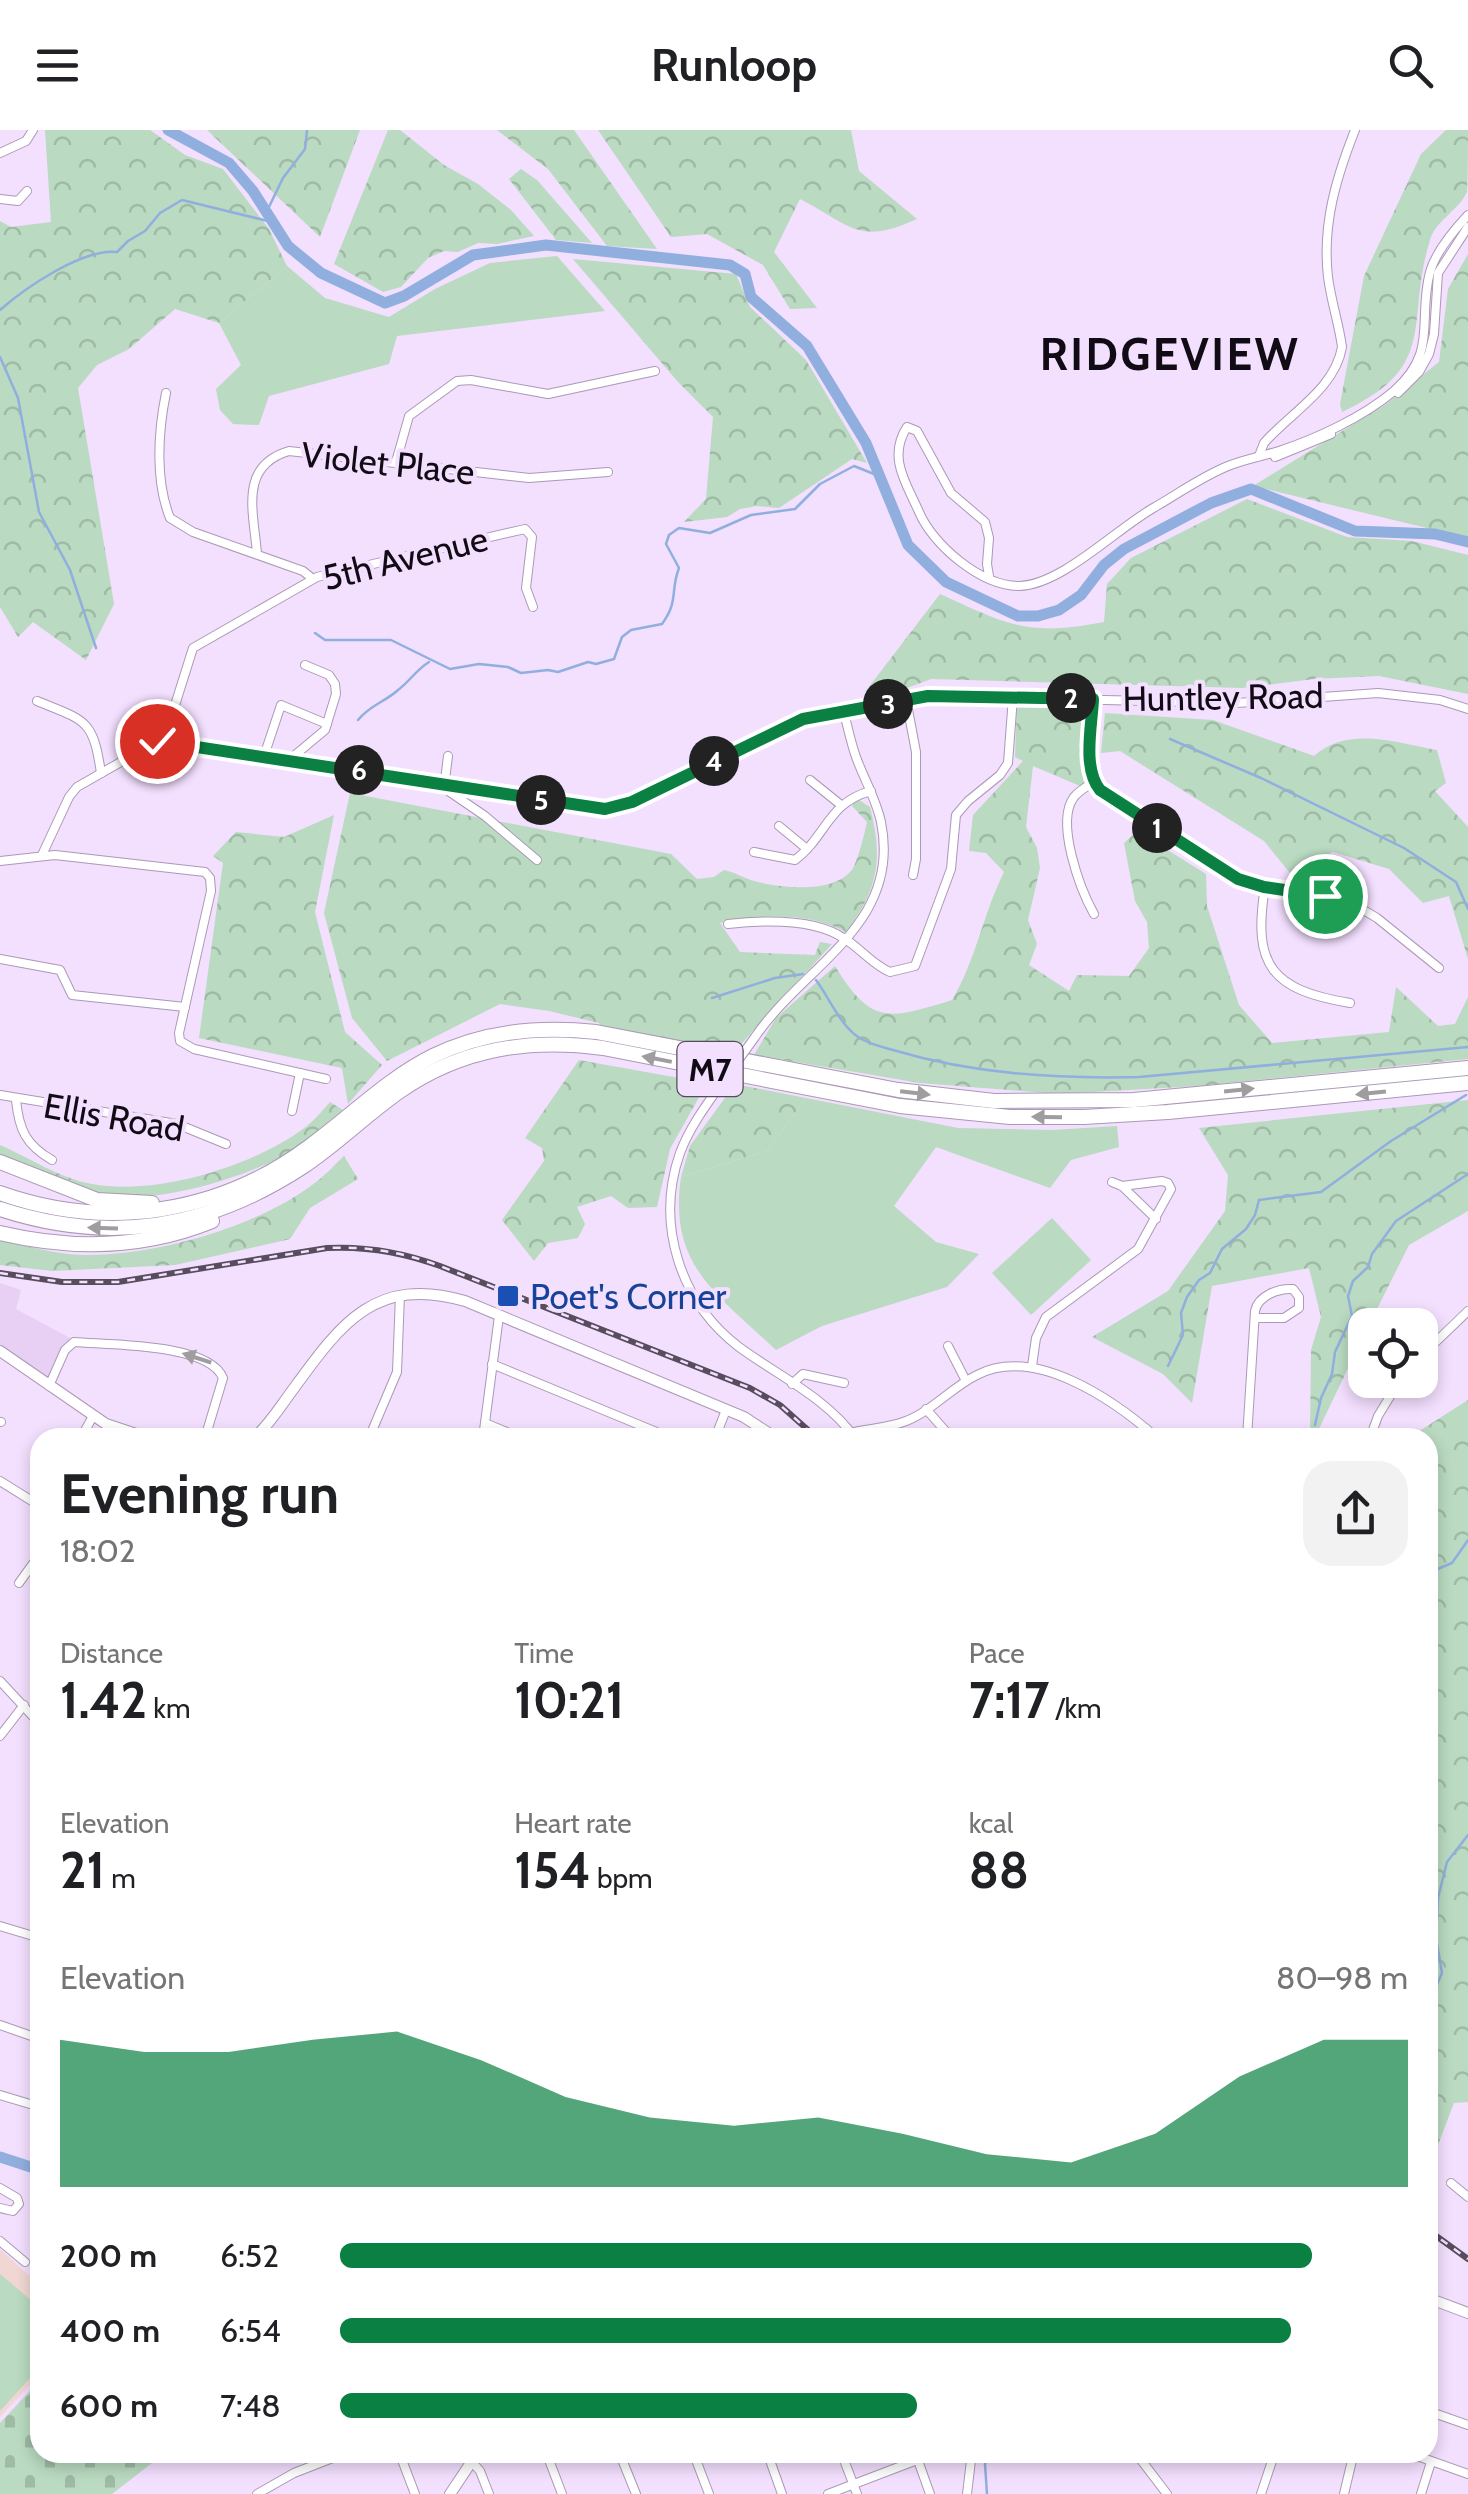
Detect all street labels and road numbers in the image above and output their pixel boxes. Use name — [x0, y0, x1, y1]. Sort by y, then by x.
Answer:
street label: Violet Place — [299, 433, 477, 493]
street label: 5th Avenue — [318, 517, 492, 599]
street label: Huntley Road — [1122, 674, 1324, 720]
road number: M7 — [678, 1042, 742, 1096]
street label: Ellis Road — [41, 1084, 187, 1150]

